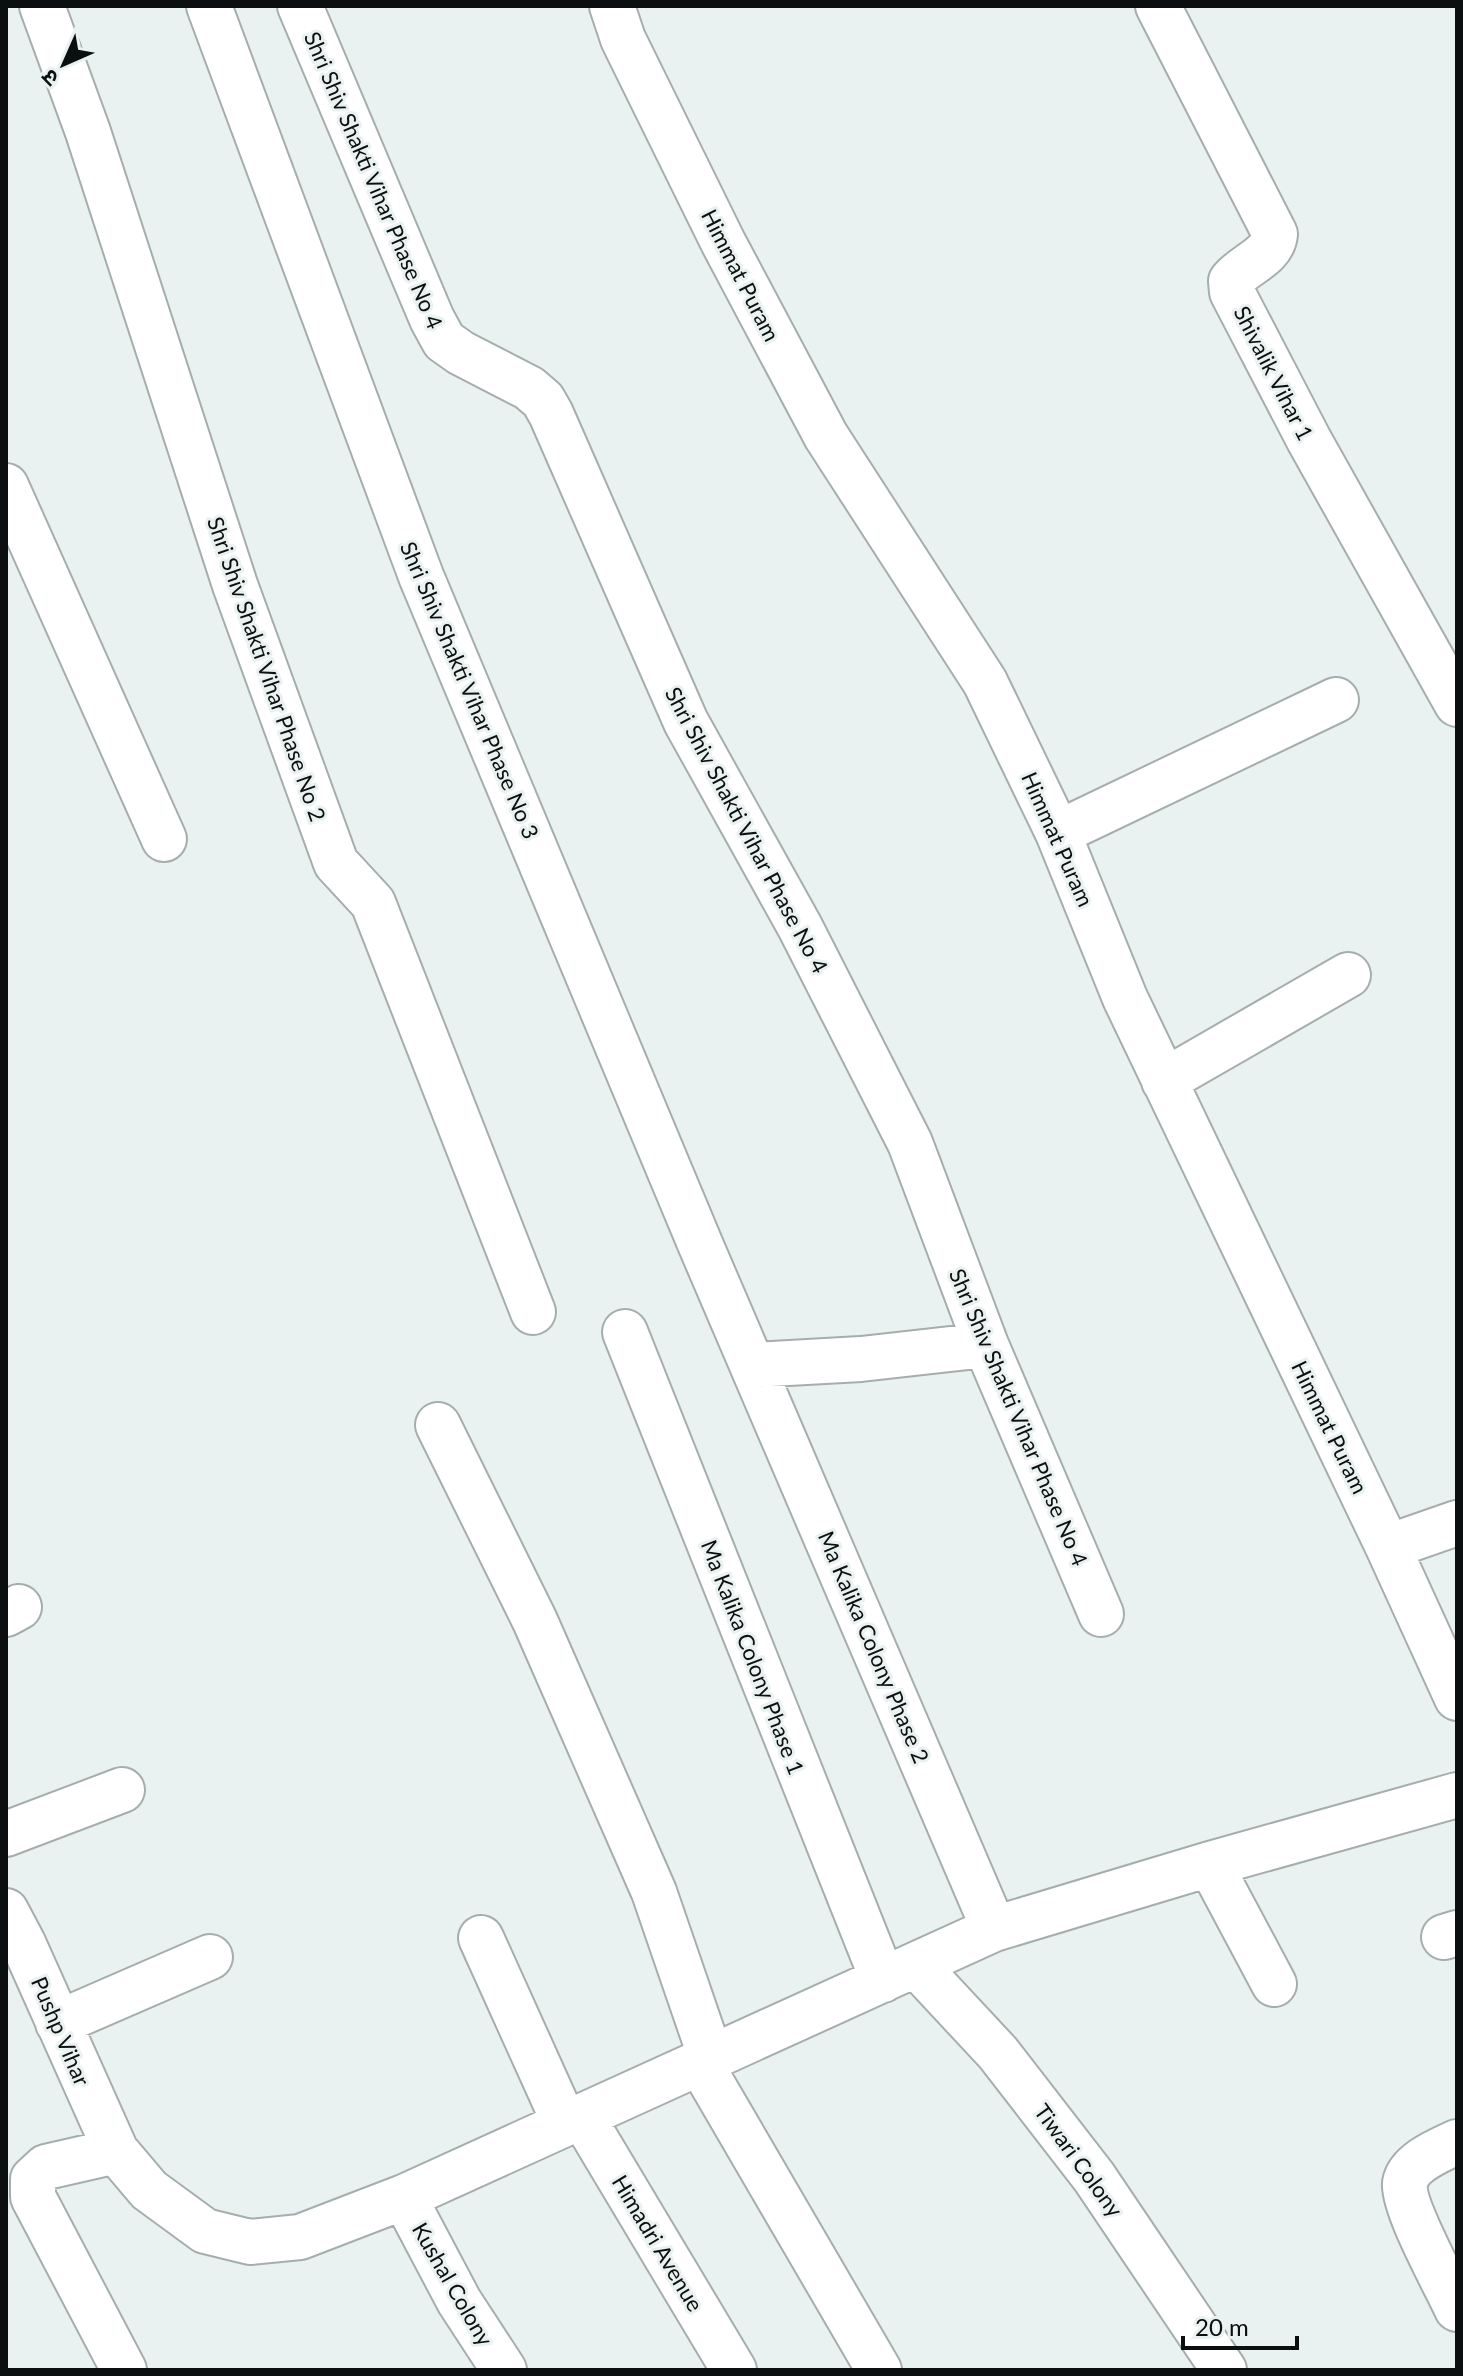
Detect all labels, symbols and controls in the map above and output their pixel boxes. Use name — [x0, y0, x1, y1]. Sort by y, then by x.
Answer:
north arrow — [24, 24, 104, 104]
street label: Shri Shiv Shakti Vihar Phase No 4 — [299, 27, 449, 333]
text: उ — [35, 64, 64, 93]
street label: Himmat Puram — [696, 204, 786, 346]
street label: Shivalik Vihar 1 — [1229, 301, 1319, 445]
street label: Shri Shiv Shakti Vihar Phase No 2 — [202, 513, 332, 825]
street label: Shri Shiv Shakti Vihar Phase No 3 — [395, 537, 545, 843]
street label: Shri Shiv Shakti Vihar Phase No 4 — [660, 682, 834, 978]
street label: Himmat Puram — [1016, 767, 1100, 911]
street label: Shri Shiv Shakti Vihar Phase No 4 — [944, 1264, 1094, 1570]
street label: Himmat Puram — [1286, 1356, 1374, 1498]
street label: Ma Kalika Colony Phase 2 — [813, 1527, 935, 1767]
street label: Ma Kalika Colony Phase 1 — [696, 1536, 810, 1778]
street label: Pushp Vihar — [26, 1972, 96, 2090]
street label: Tiwari Colony — [1029, 2098, 1129, 2222]
street label: Himadri Avenue — [607, 2170, 709, 2316]
street label: Kushal Colony — [407, 2218, 499, 2351]
scale bar — [1183, 2300, 1297, 2350]
text: 20 m — [1195, 2312, 1249, 2341]

